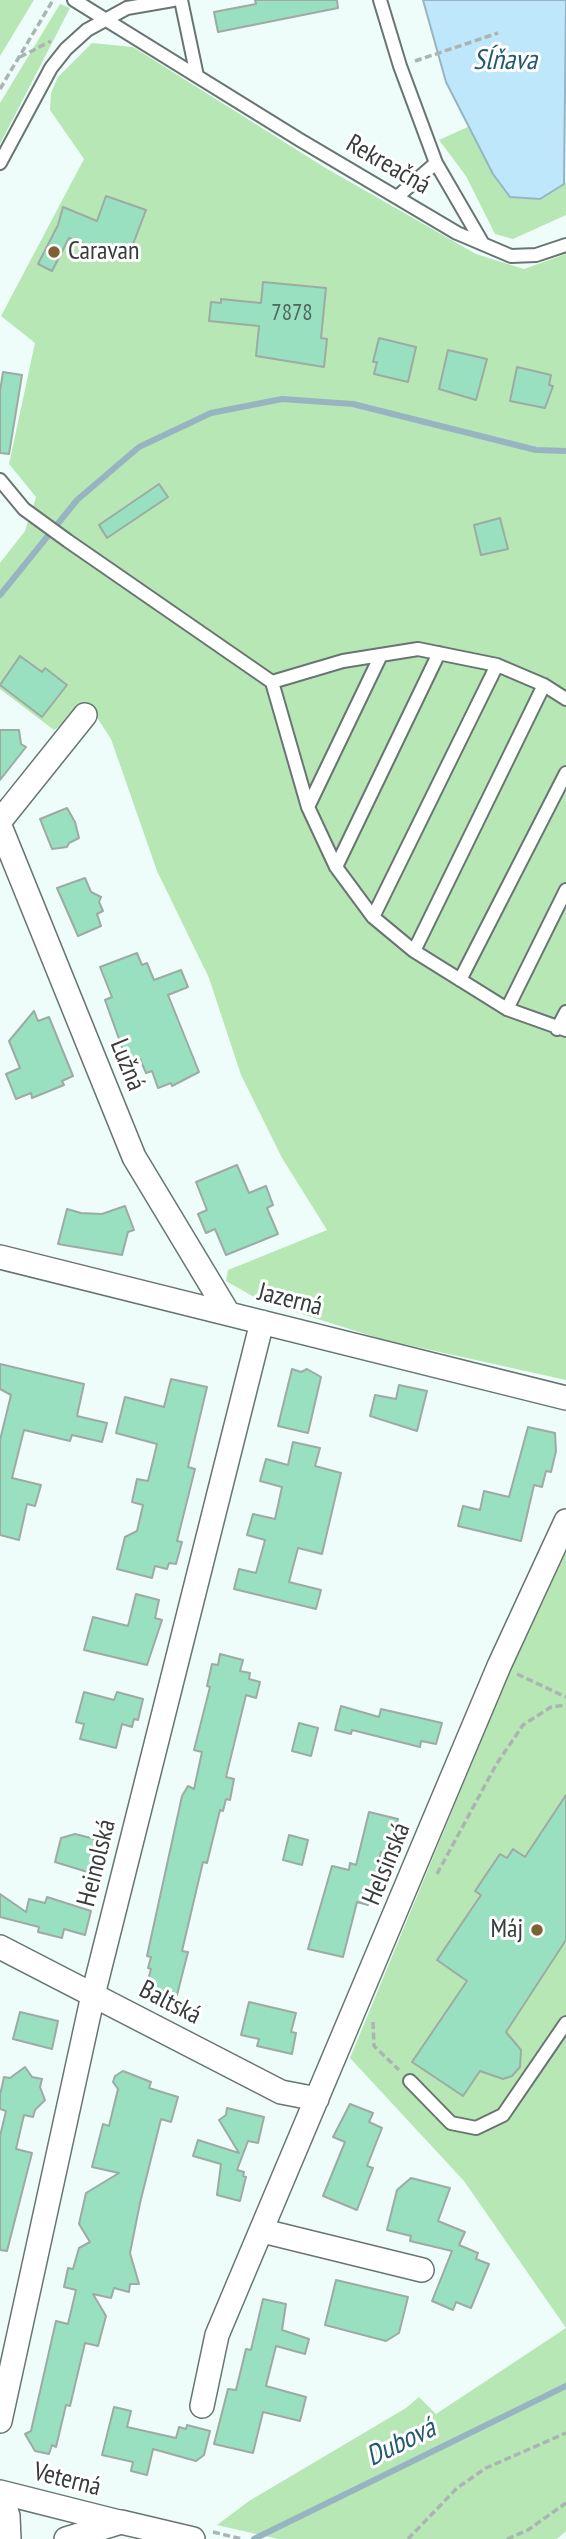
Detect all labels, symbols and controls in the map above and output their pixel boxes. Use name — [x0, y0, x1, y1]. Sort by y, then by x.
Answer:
water label: Sĺňava — [473, 44, 537, 78]
street label: Rekreačná — [341, 129, 435, 201]
place label: Caravan — [68, 236, 139, 268]
marker: Caravan — [46, 244, 62, 260]
house number: 7878 — [271, 299, 313, 327]
street label: Lužná — [103, 1035, 151, 1095]
street label: Jazerná — [255, 1277, 325, 1323]
street label: Heinolská — [71, 1816, 123, 1910]
street label: Helsinská — [356, 1818, 418, 1910]
place label: Máj — [490, 1914, 523, 1946]
marker: Máj — [529, 1922, 545, 1938]
street label: Baltská — [134, 1974, 206, 2032]
water label: Dubová — [361, 2412, 441, 2474]
street label: Veterná — [30, 2457, 104, 2503]

